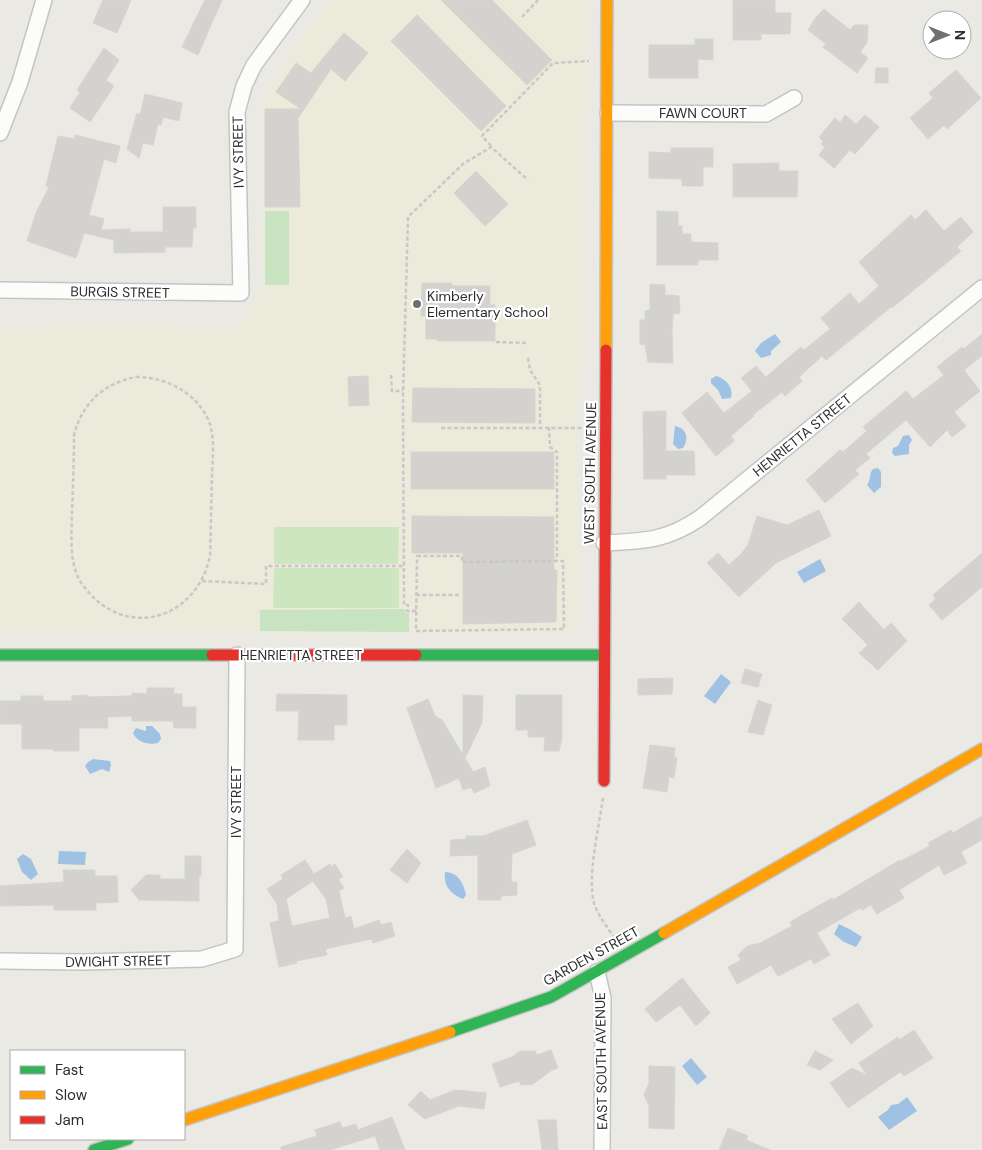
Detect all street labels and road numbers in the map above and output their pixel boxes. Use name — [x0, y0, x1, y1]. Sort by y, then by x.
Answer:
street label: FAWN COURT — [659, 104, 747, 122]
street label: IVY STREET — [228, 116, 248, 188]
street label: BURGIS STREET — [70, 282, 170, 302]
street label: HENRIETTA STREET — [749, 390, 855, 480]
street label: WEST SOUTH AVENUE — [580, 402, 600, 544]
street label: HENRIETTA STREET — [240, 646, 362, 664]
street label: IVY STREET — [227, 766, 245, 838]
street label: GARDEN STREET — [540, 922, 642, 990]
street label: DWIGHT STREET — [65, 951, 171, 971]
street label: EAST SOUTH AVENUE — [591, 992, 611, 1130]

